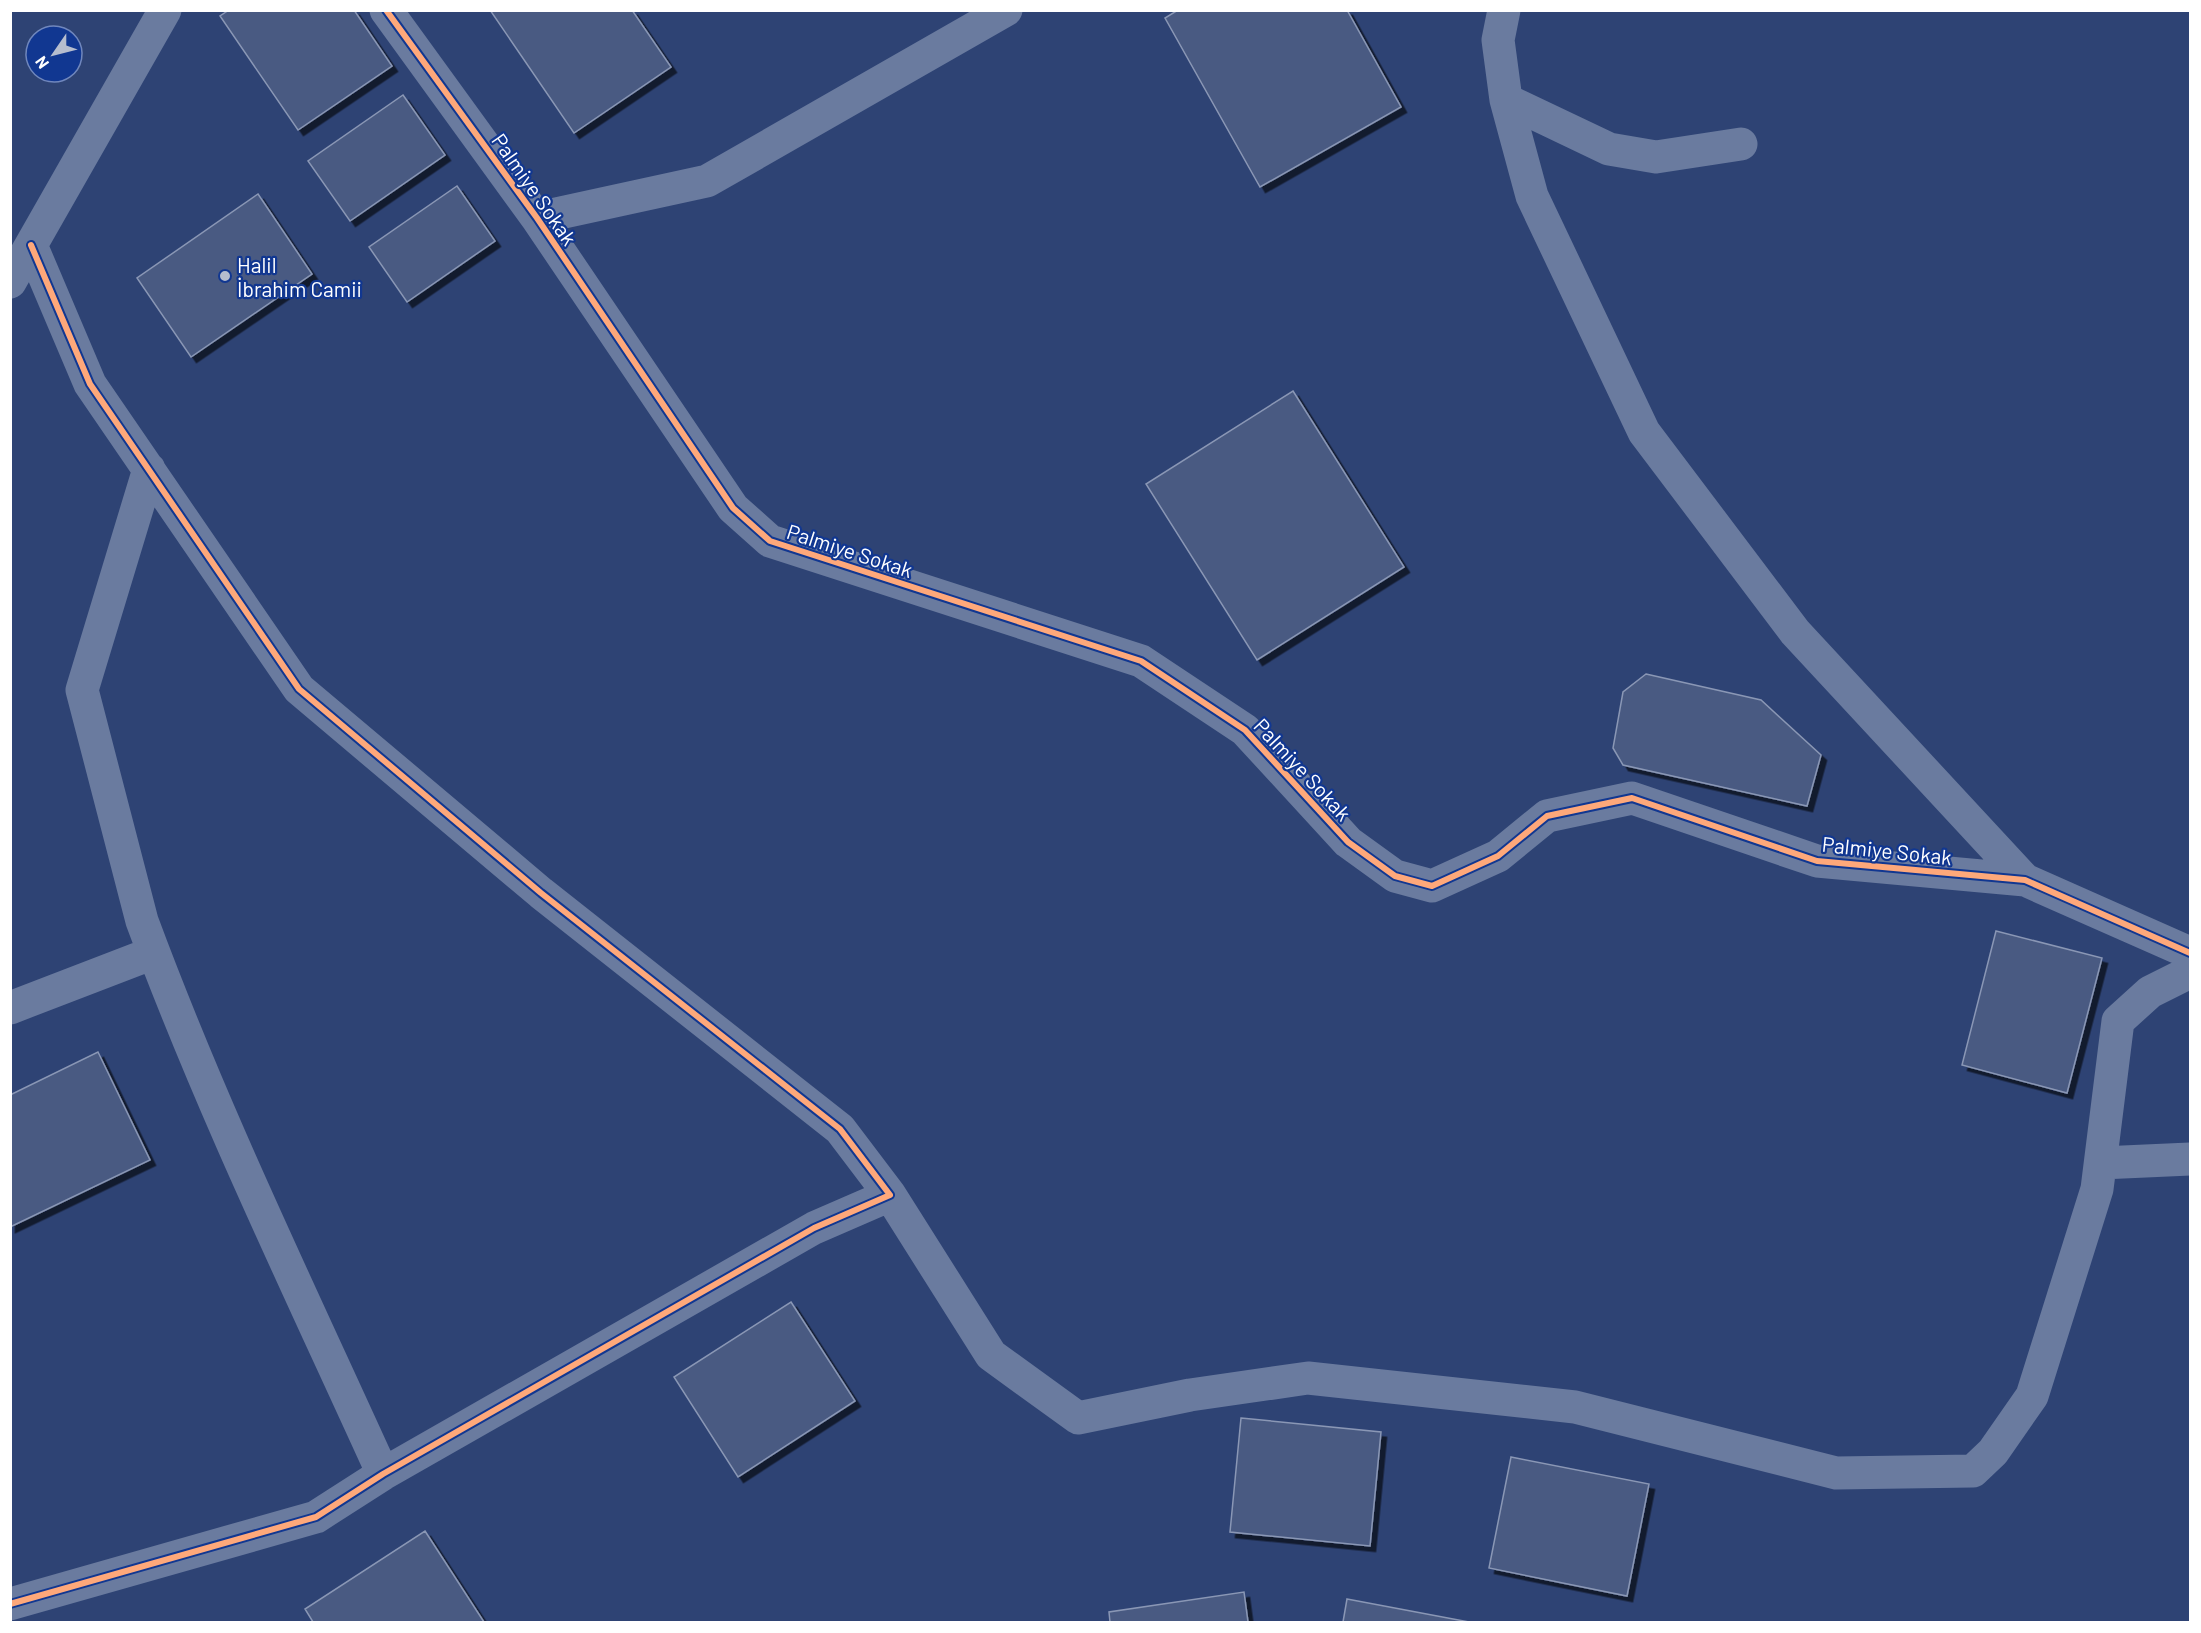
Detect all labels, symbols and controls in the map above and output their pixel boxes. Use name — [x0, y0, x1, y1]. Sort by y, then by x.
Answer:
north arrow — [24, 24, 84, 84]
text: N — [30, 53, 52, 73]
street label: Palmiye Sokak — [487, 128, 583, 250]
place label: Halil İbrahim Camii — [237, 252, 362, 301]
marker: Halil İbrahim Camii — [218, 269, 232, 283]
street label: Palmiye Sokak — [784, 518, 916, 582]
street label: Palmiye Sokak — [1249, 713, 1357, 825]
street label: Palmiye Sokak — [1821, 831, 1953, 869]

